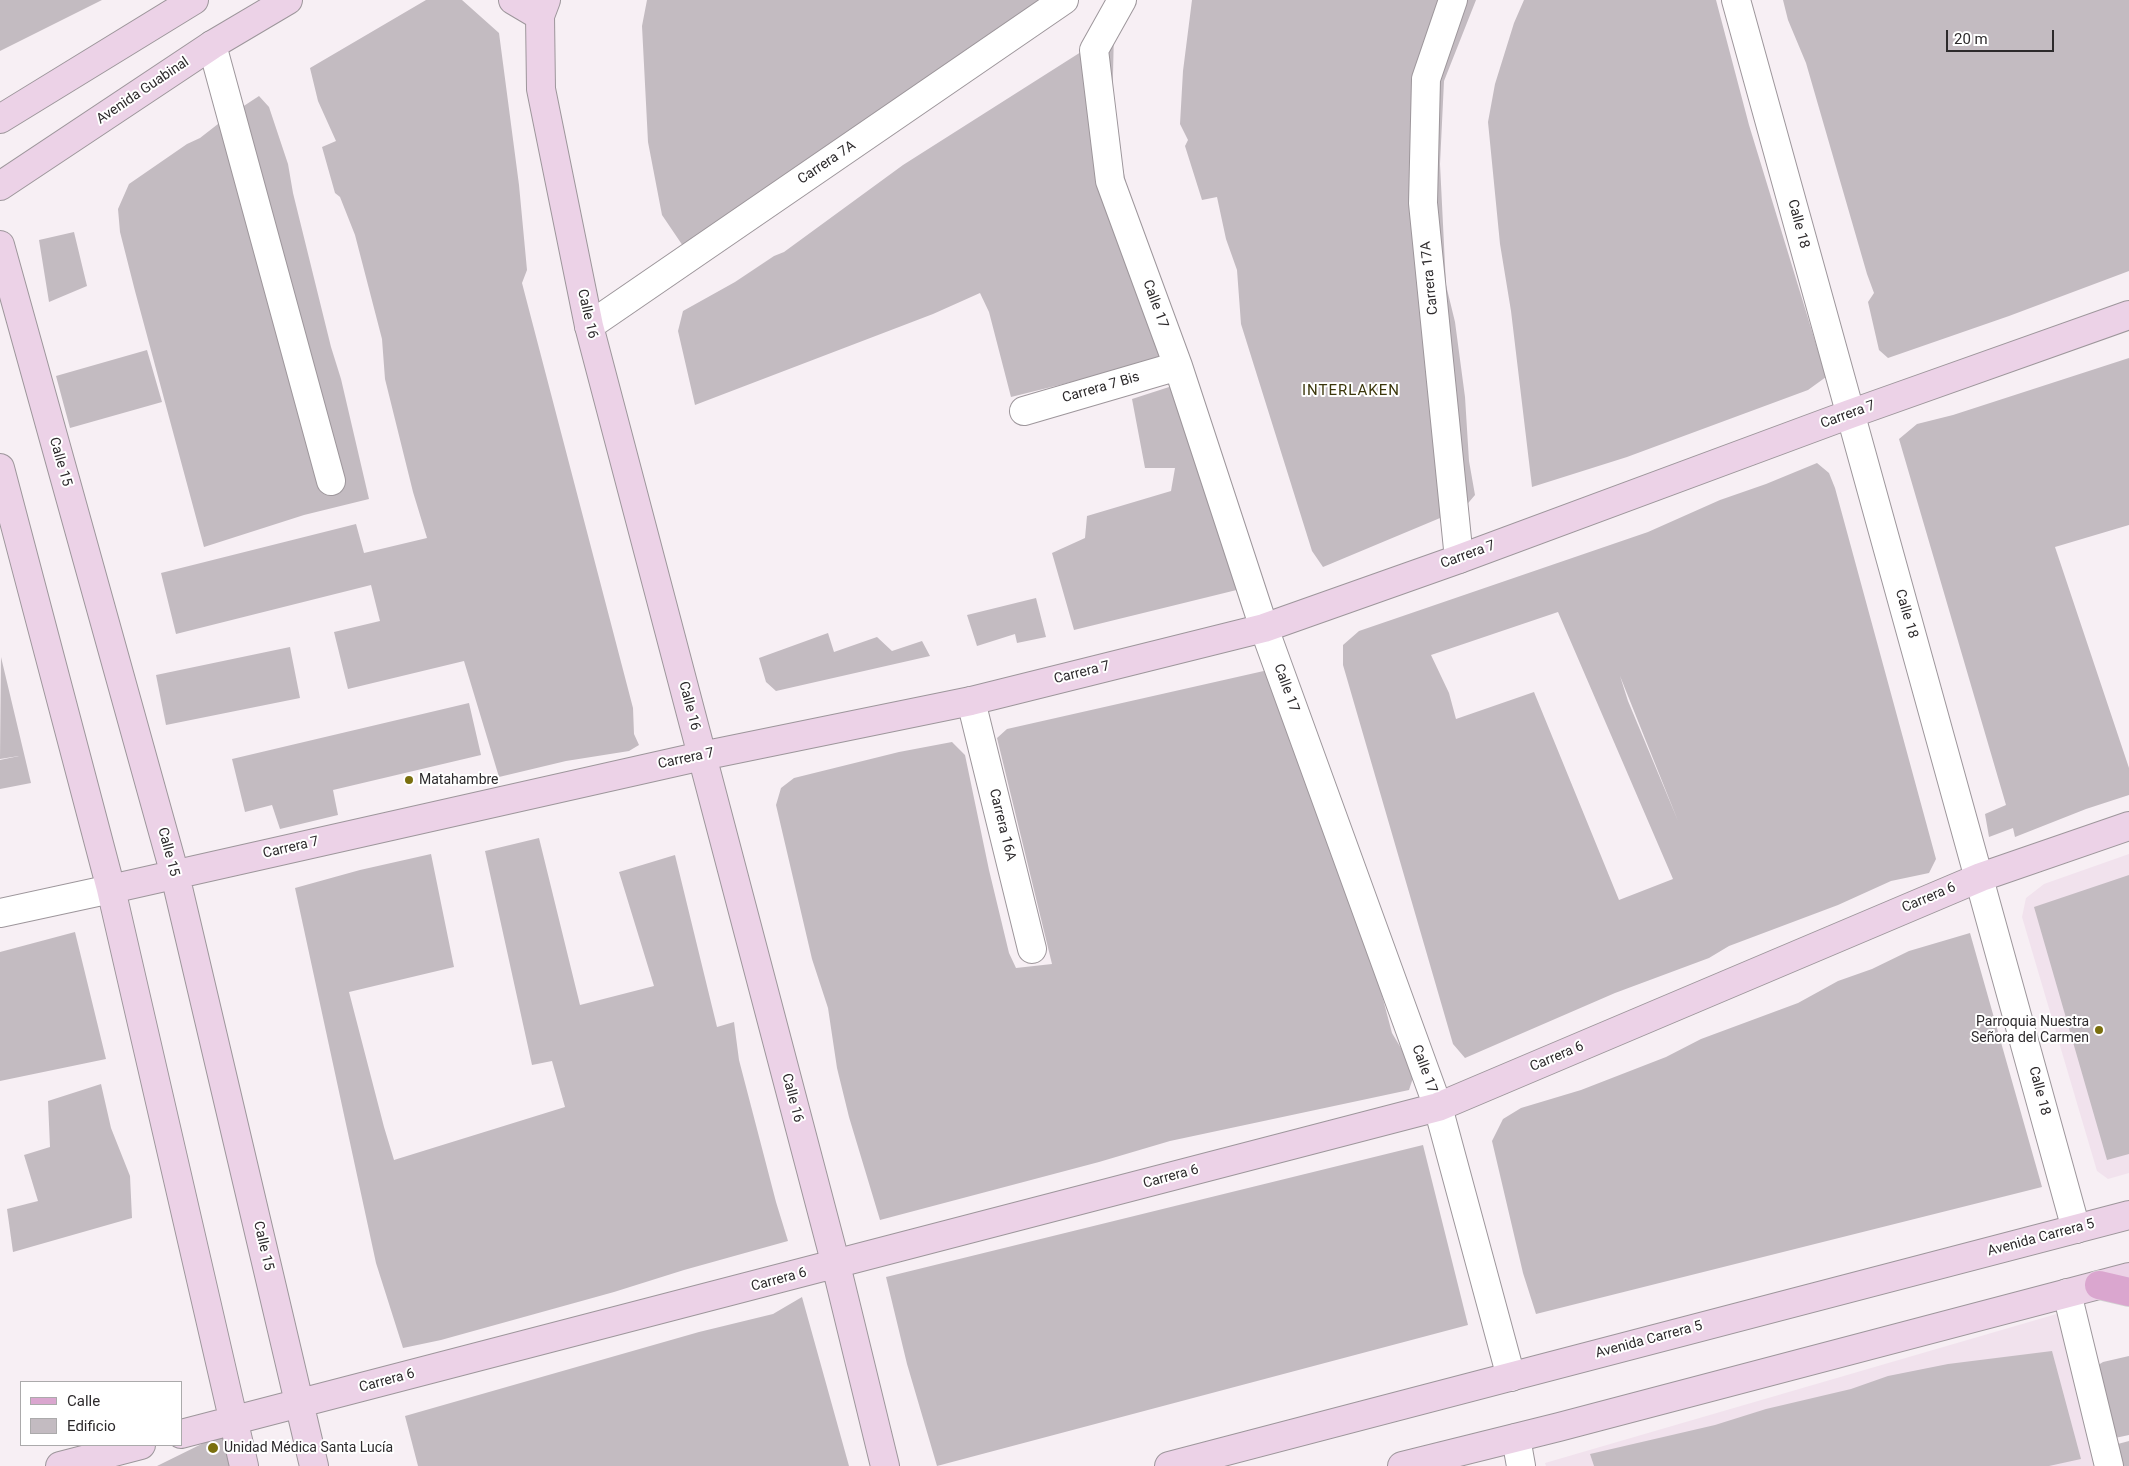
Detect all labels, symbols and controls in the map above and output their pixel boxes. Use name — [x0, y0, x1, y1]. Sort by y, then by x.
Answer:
scale bar — [1949, 20, 2056, 52]
text: 20 m — [1954, 30, 1988, 48]
street label: Avenida Guabinal — [94, 54, 192, 128]
street label: Carrera 7A — [795, 138, 859, 188]
street label: Calle 18 — [1783, 198, 1813, 250]
street label: Carrera 17A — [1418, 240, 1442, 316]
street label: Calle 17 — [1139, 278, 1171, 330]
street label: Calle 16 — [573, 288, 601, 340]
street label: Carrera 7 Bis — [1060, 369, 1142, 407]
district label: INTERLAKEN — [1301, 382, 1401, 400]
street label: Carrera 7 — [1818, 397, 1878, 433]
street label: Calle 15 — [45, 436, 75, 488]
street label: Carrera 7 — [1438, 537, 1498, 573]
street label: Calle 18 — [1891, 588, 1921, 640]
street label: Carrera 7 — [1052, 658, 1112, 688]
street label: Calle 17 — [1270, 662, 1302, 714]
street label: Calle 16 — [674, 680, 704, 732]
street label: Carrera 7 — [656, 745, 716, 773]
place label: Matahambre — [419, 772, 499, 788]
marker: Matahambre — [403, 774, 415, 786]
street label: Carrera 16A — [985, 787, 1019, 863]
street label: Calle 15 — [153, 826, 183, 878]
street label: Carrera 7 — [261, 833, 321, 863]
street label: Carrera 6 — [1900, 879, 1958, 917]
place label: Parroquia Nuestra Señora del Carmen — [1971, 1014, 2089, 1046]
marker: Parroquia Nuestra Señora del Carmen — [2093, 1024, 2105, 1036]
street label: Carrera 6 — [1528, 1038, 1586, 1076]
street label: Calle 17 — [1408, 1043, 1440, 1095]
street label: Calle 18 — [2024, 1065, 2054, 1117]
street label: Calle 16 — [777, 1072, 807, 1124]
street label: Carrera 6 — [1141, 1162, 1201, 1192]
street label: Avenida Carrera 5 — [1986, 1216, 2096, 1260]
street label: Calle 15 — [249, 1220, 277, 1272]
street label: Carrera 6 — [749, 1265, 809, 1295]
street label: Avenida Carrera 5 — [1594, 1318, 1704, 1362]
street label: Carrera 6 — [357, 1366, 417, 1396]
legend — [20, 1381, 182, 1446]
text: Calle — [67, 1392, 100, 1410]
text: Edificio — [67, 1417, 116, 1435]
place label: Unidad Médica Santa Lucía — [224, 1440, 393, 1456]
marker: Unidad Médica Santa Lucía — [206, 1441, 220, 1455]

